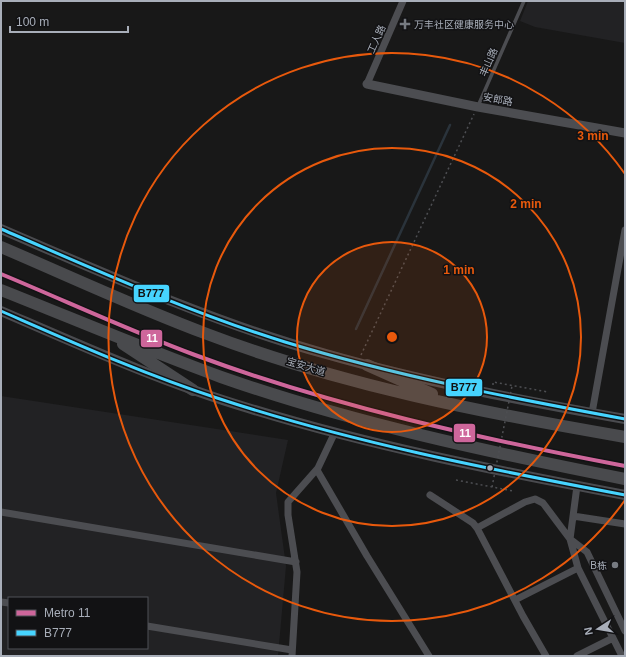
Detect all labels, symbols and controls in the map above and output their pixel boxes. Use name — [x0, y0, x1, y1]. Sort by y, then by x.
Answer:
scale bar — [10, 8, 128, 34]
text: 100 m — [16, 15, 49, 29]
marker: 万丰社区健康服务中心 — [399, 18, 411, 30]
place label: 万丰社区健康服务中心 — [414, 19, 514, 30]
street label: 工人路 — [365, 23, 388, 55]
street label: 丰山路 — [478, 46, 499, 78]
street label: 安郎路 — [482, 91, 514, 108]
text: 3 min — [577, 129, 609, 143]
text: 2 min — [510, 197, 542, 211]
text: 1 min — [443, 263, 475, 277]
line badge: B777 — [133, 284, 170, 303]
text: B777 — [138, 287, 164, 299]
line badge: 11 — [140, 329, 163, 348]
centre of rings — [385, 330, 399, 344]
text: 11 — [146, 332, 158, 344]
street label: 宝安大道 — [285, 355, 327, 378]
line badge: B777 — [445, 378, 483, 397]
text: B777 — [451, 381, 477, 393]
line badge: 11 — [453, 423, 476, 443]
text: 11 — [459, 427, 471, 439]
unlabelled marker — [485, 463, 495, 473]
place label: B栋 — [590, 560, 607, 571]
marker: B栋 — [610, 560, 620, 570]
legend — [8, 597, 148, 649]
text: Metro 11 — [44, 606, 91, 620]
north arrow — [578, 609, 618, 649]
text: B777 — [44, 626, 72, 640]
text: N — [582, 626, 595, 636]

